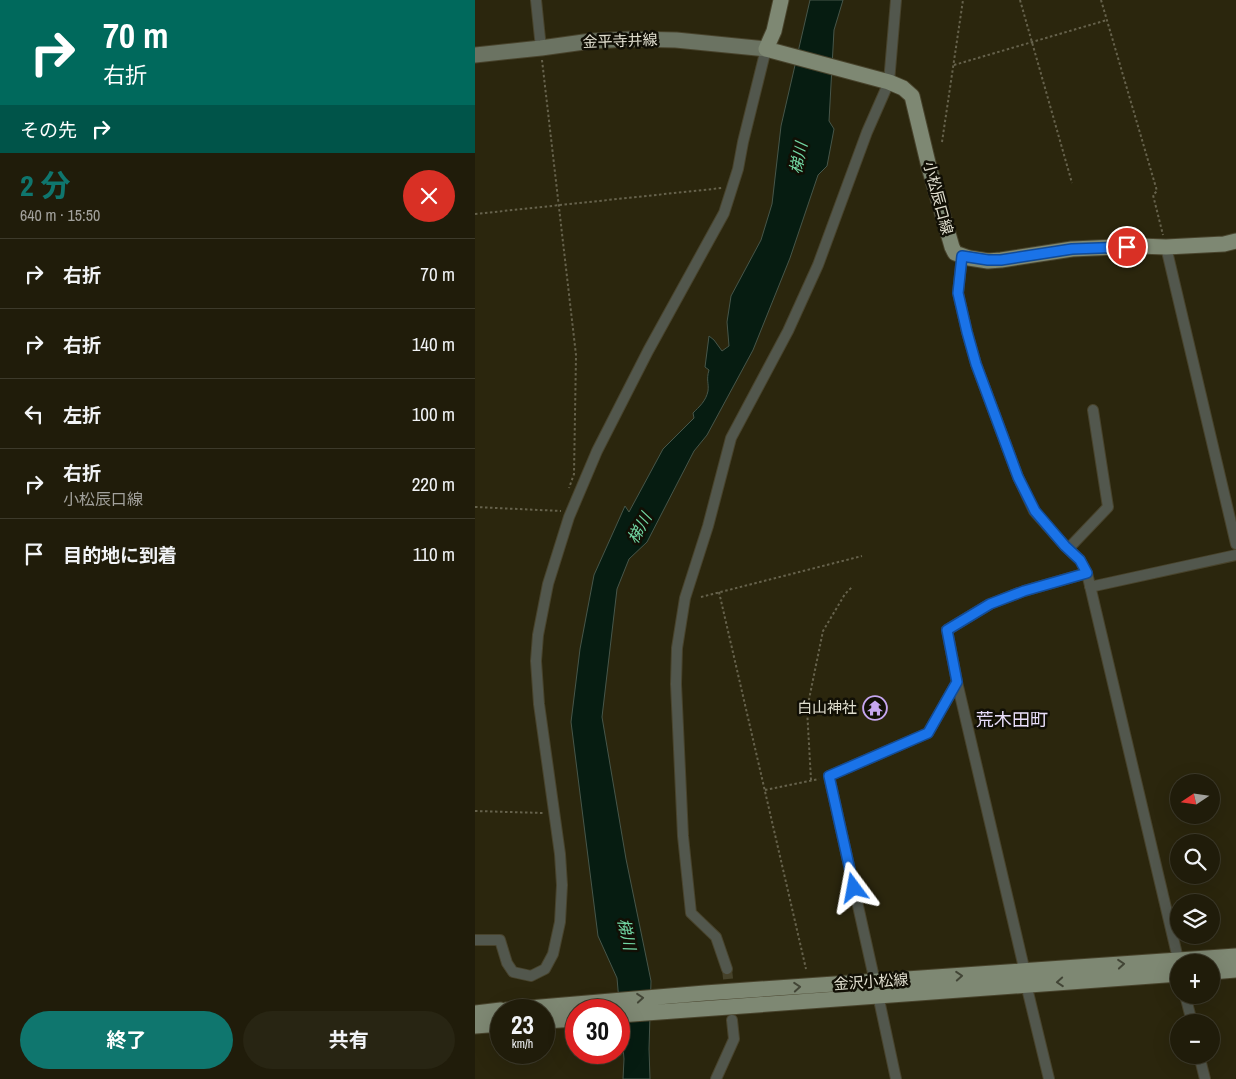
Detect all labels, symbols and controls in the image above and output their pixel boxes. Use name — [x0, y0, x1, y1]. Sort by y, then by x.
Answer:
text: 70 m — [103, 12, 168, 59]
icon: right — [20, 20, 85, 85]
street label: 金平寺井線 — [582, 29, 658, 52]
text: 右折 — [103, 60, 147, 90]
icon: right — [87, 115, 115, 143]
text: その先 — [20, 117, 77, 143]
water label: 梯川 — [784, 138, 812, 176]
street label: 小松辰口線 — [919, 159, 958, 237]
text: 2 分 — [20, 165, 71, 205]
button: close — [403, 170, 455, 222]
text: 640 m · 15:50 — [20, 204, 100, 226]
pin — [1106, 226, 1148, 268]
icon: arrive — [1113, 233, 1141, 261]
icon: right — [20, 260, 48, 288]
text: 70 m — [420, 261, 455, 287]
text: 右折 — [63, 262, 101, 288]
icon: right — [20, 330, 48, 358]
text: 140 m — [412, 331, 455, 357]
text: 右折 — [63, 332, 101, 358]
icon: left — [20, 400, 48, 428]
text: 100 m — [412, 401, 455, 427]
text: 左折 — [63, 402, 101, 428]
text: 右折 — [63, 460, 101, 486]
icon: right — [20, 470, 48, 498]
text: 220 m — [412, 471, 455, 497]
text: 小松辰口線 — [63, 488, 143, 510]
water label: 梯川 — [622, 507, 657, 547]
icon: arrive — [20, 540, 48, 568]
text: 110 m — [413, 541, 455, 567]
text: 目的地に到着 — [63, 542, 177, 568]
temple icon: 白山神社 — [862, 695, 888, 721]
place label: 白山神社 — [797, 697, 857, 718]
district label: 荒木田町 — [976, 707, 1048, 732]
north arrow — [1170, 774, 1220, 824]
map controls — [1170, 774, 1220, 1064]
button: search — [1170, 834, 1220, 884]
position arrow — [827, 861, 879, 913]
button: layers — [1170, 894, 1220, 944]
water label: 梯川 — [613, 916, 642, 954]
button: + — [1170, 954, 1220, 1004]
one-way arrow — [1118, 959, 1126, 970]
street label: 金沢小松線 — [833, 968, 909, 995]
one-way arrow — [956, 971, 964, 982]
one-way arrow — [1056, 977, 1064, 988]
one-way arrow — [793, 982, 801, 993]
one-way arrow — [636, 993, 644, 1004]
speed limit sign: 30 — [565, 999, 630, 1064]
text: 23 — [511, 1008, 534, 1042]
button: 終了 — [20, 1011, 233, 1069]
button: 共有 — [243, 1011, 455, 1069]
button: − — [1170, 1014, 1220, 1064]
text: km/h — [512, 1036, 533, 1052]

